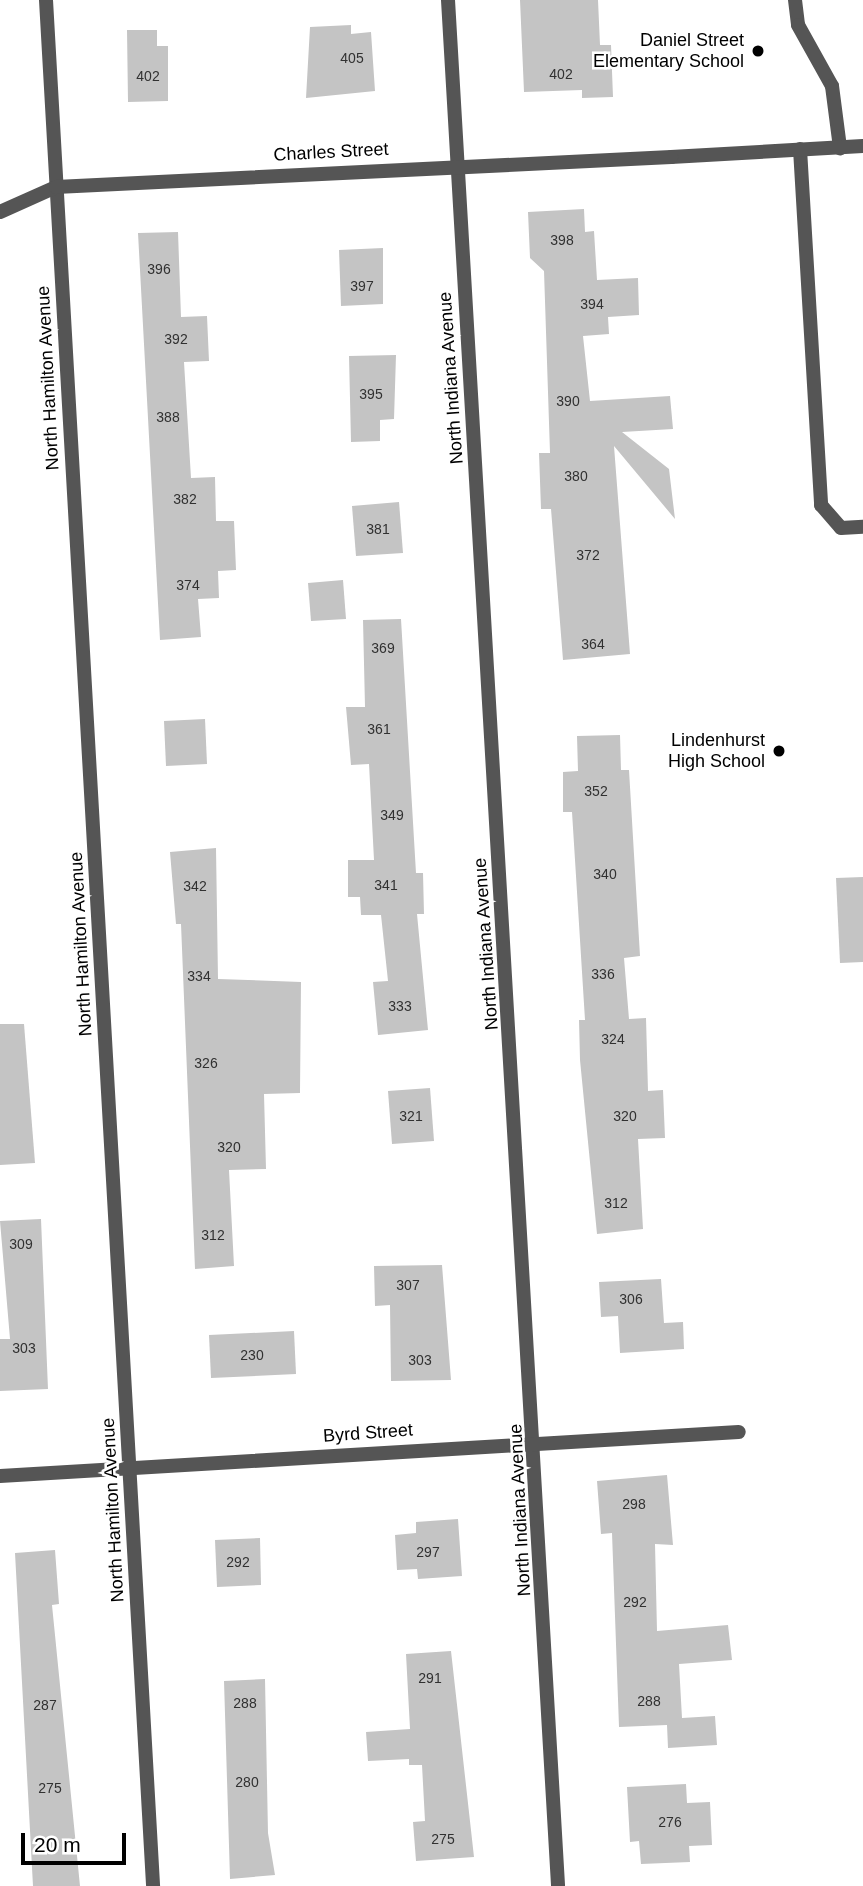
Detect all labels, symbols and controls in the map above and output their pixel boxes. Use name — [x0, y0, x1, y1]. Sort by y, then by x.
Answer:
place label: Daniel Street Elementary School — [593, 30, 744, 72]
marker: Daniel Street Elementary School — [750, 43, 766, 59]
house number: 405 — [340, 50, 364, 66]
house number: 402 — [549, 66, 573, 82]
house number: 402 — [136, 68, 160, 84]
street label: Charles Street — [273, 138, 389, 166]
house number: 398 — [550, 232, 574, 248]
house number: 396 — [147, 261, 171, 277]
house number: 397 — [350, 278, 374, 294]
street label: North Hamilton Avenue — [32, 285, 64, 471]
street label: North Indiana Avenue — [434, 291, 468, 465]
house number: 394 — [580, 296, 604, 312]
house number: 392 — [164, 331, 188, 347]
house number: 395 — [359, 386, 383, 402]
house number: 390 — [556, 393, 580, 409]
house number: 388 — [156, 409, 180, 425]
house number: 380 — [564, 468, 588, 484]
house number: 382 — [173, 491, 197, 507]
house number: 381 — [366, 521, 390, 537]
house number: 372 — [576, 547, 600, 563]
house number: 374 — [176, 577, 200, 593]
house number: 364 — [581, 636, 605, 652]
house number: 369 — [371, 640, 395, 656]
house number: 361 — [367, 721, 391, 737]
place label: Lindenhurst High School — [668, 730, 765, 772]
marker: Lindenhurst High School — [771, 743, 787, 759]
house number: 352 — [584, 783, 608, 799]
house number: 349 — [380, 807, 404, 823]
street label: North Hamilton Avenue — [65, 851, 97, 1037]
street label: North Indiana Avenue — [469, 857, 503, 1031]
house number: 340 — [593, 866, 617, 882]
house number: 341 — [374, 877, 398, 893]
house number: 342 — [183, 878, 207, 894]
house number: 336 — [591, 966, 615, 982]
house number: 334 — [187, 968, 211, 984]
house number: 333 — [388, 998, 412, 1014]
house number: 324 — [601, 1031, 625, 1047]
house number: 326 — [194, 1055, 218, 1071]
house number: 321 — [399, 1108, 423, 1124]
house number: 320 — [613, 1108, 637, 1124]
house number: 320 — [217, 1139, 241, 1155]
house number: 312 — [604, 1195, 628, 1211]
house number: 312 — [201, 1227, 225, 1243]
house number: 309 — [9, 1236, 33, 1252]
house number: 307 — [396, 1277, 420, 1293]
house number: 306 — [619, 1291, 643, 1307]
house number: 303 — [12, 1340, 36, 1356]
house number: 230 — [240, 1347, 264, 1363]
house number: 303 — [408, 1352, 432, 1368]
street label: North Hamilton Avenue — [97, 1417, 129, 1603]
street label: Byrd Street — [322, 1419, 414, 1447]
street label: North Indiana Avenue — [505, 1423, 535, 1597]
house number: 298 — [622, 1496, 646, 1512]
house number: 297 — [416, 1544, 440, 1560]
house number: 292 — [226, 1554, 250, 1570]
house number: 292 — [623, 1594, 647, 1610]
house number: 291 — [418, 1670, 442, 1686]
house number: 288 — [637, 1693, 661, 1709]
house number: 288 — [233, 1695, 257, 1711]
house number: 287 — [33, 1697, 57, 1713]
house number: 280 — [235, 1774, 259, 1790]
house number: 275 — [38, 1780, 62, 1796]
house number: 276 — [658, 1814, 682, 1830]
scale bar — [24, 1820, 130, 1864]
house number: 275 — [431, 1831, 455, 1847]
text: 20 m — [34, 1833, 81, 1856]

